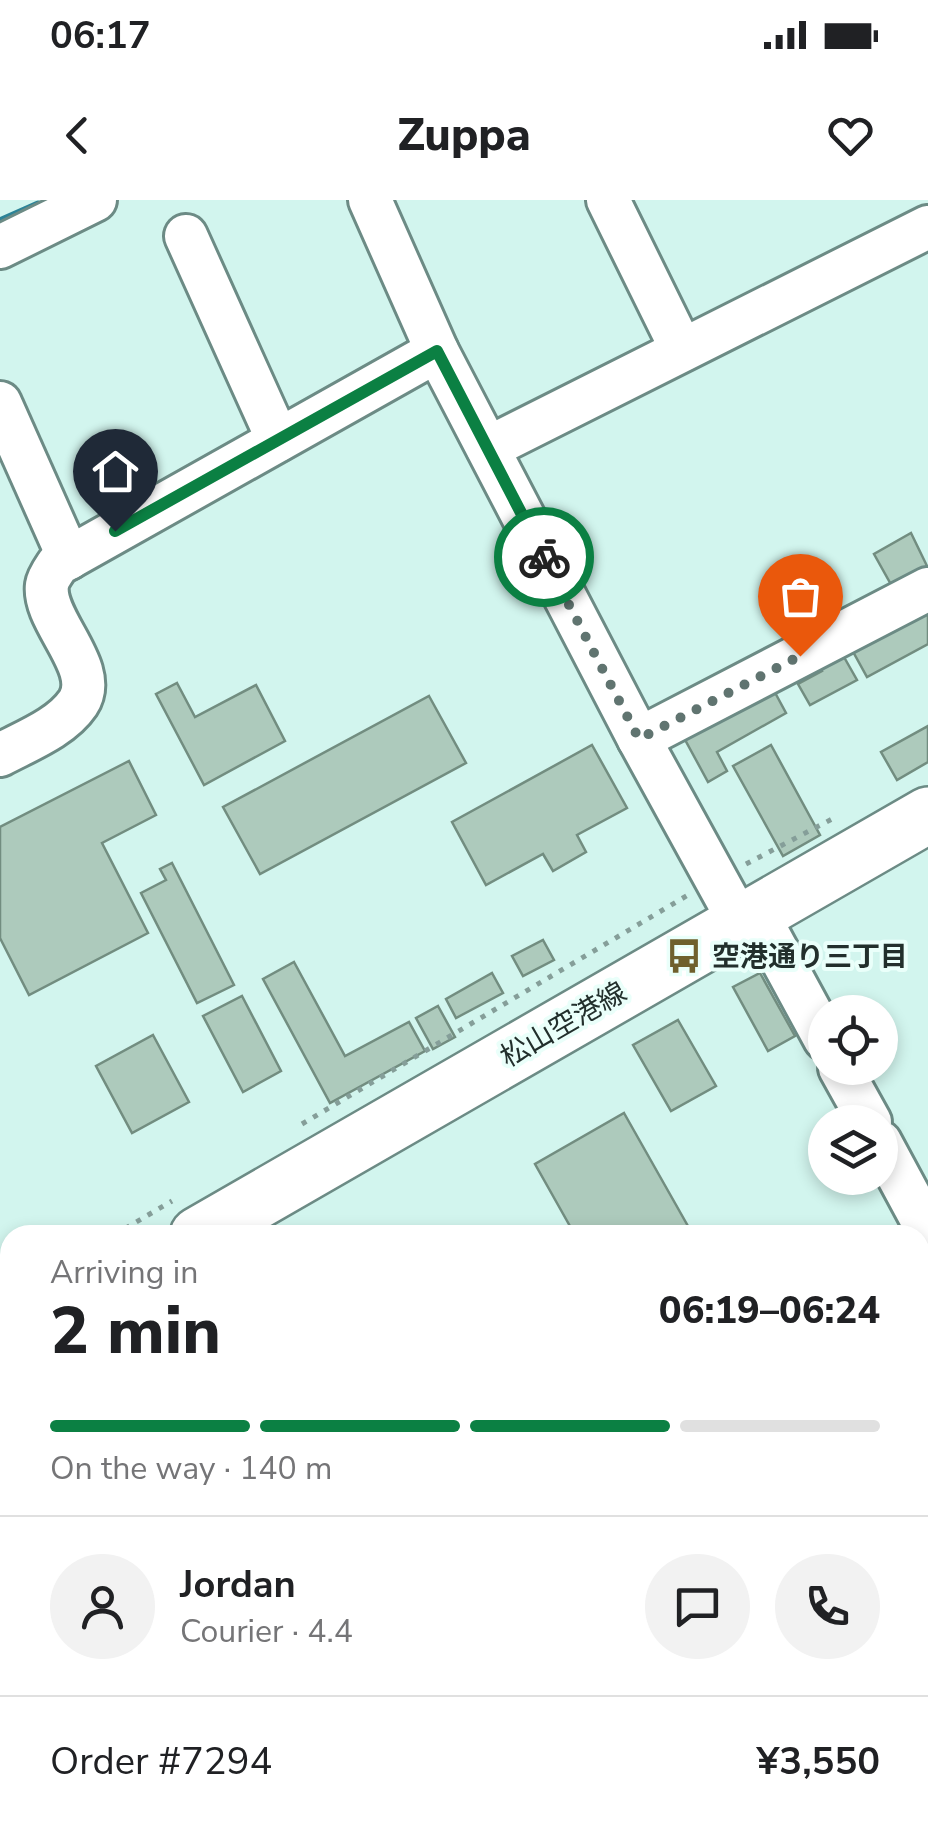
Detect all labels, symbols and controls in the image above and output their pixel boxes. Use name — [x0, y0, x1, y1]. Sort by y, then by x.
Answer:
text: 06:17 — [50, 10, 151, 61]
text: Zuppa — [397, 105, 531, 166]
icon: back — [50, 108, 105, 163]
icon: heart — [823, 108, 878, 163]
pin — [73, 429, 158, 532]
icon: home — [88, 444, 143, 499]
courier — [494, 507, 594, 607]
icon: bike — [517, 530, 572, 585]
pin — [758, 554, 843, 657]
icon: bag — [773, 569, 828, 624]
bus stop icon: 空港通り三丁目 — [665, 937, 703, 975]
place label: 空港通り三丁目 — [712, 938, 908, 976]
street label: 松山空港線 — [493, 973, 634, 1076]
map controls — [808, 995, 898, 1195]
button: locate — [808, 995, 898, 1085]
button: layers — [808, 1105, 898, 1195]
text: Arriving in — [50, 1251, 198, 1294]
text: 06:19–06:24 — [659, 1285, 880, 1336]
text: 2 min — [50, 1287, 221, 1376]
text: On the way · 140 m — [50, 1447, 332, 1490]
button: person — [50, 1554, 155, 1659]
button: chat — [645, 1554, 750, 1659]
button: phone — [775, 1554, 880, 1659]
text: Jordan — [180, 1559, 296, 1610]
text: Courier · 4.4 — [180, 1610, 353, 1653]
text: Order #7294 — [50, 1736, 272, 1787]
text: ¥3,550 — [757, 1736, 880, 1787]

